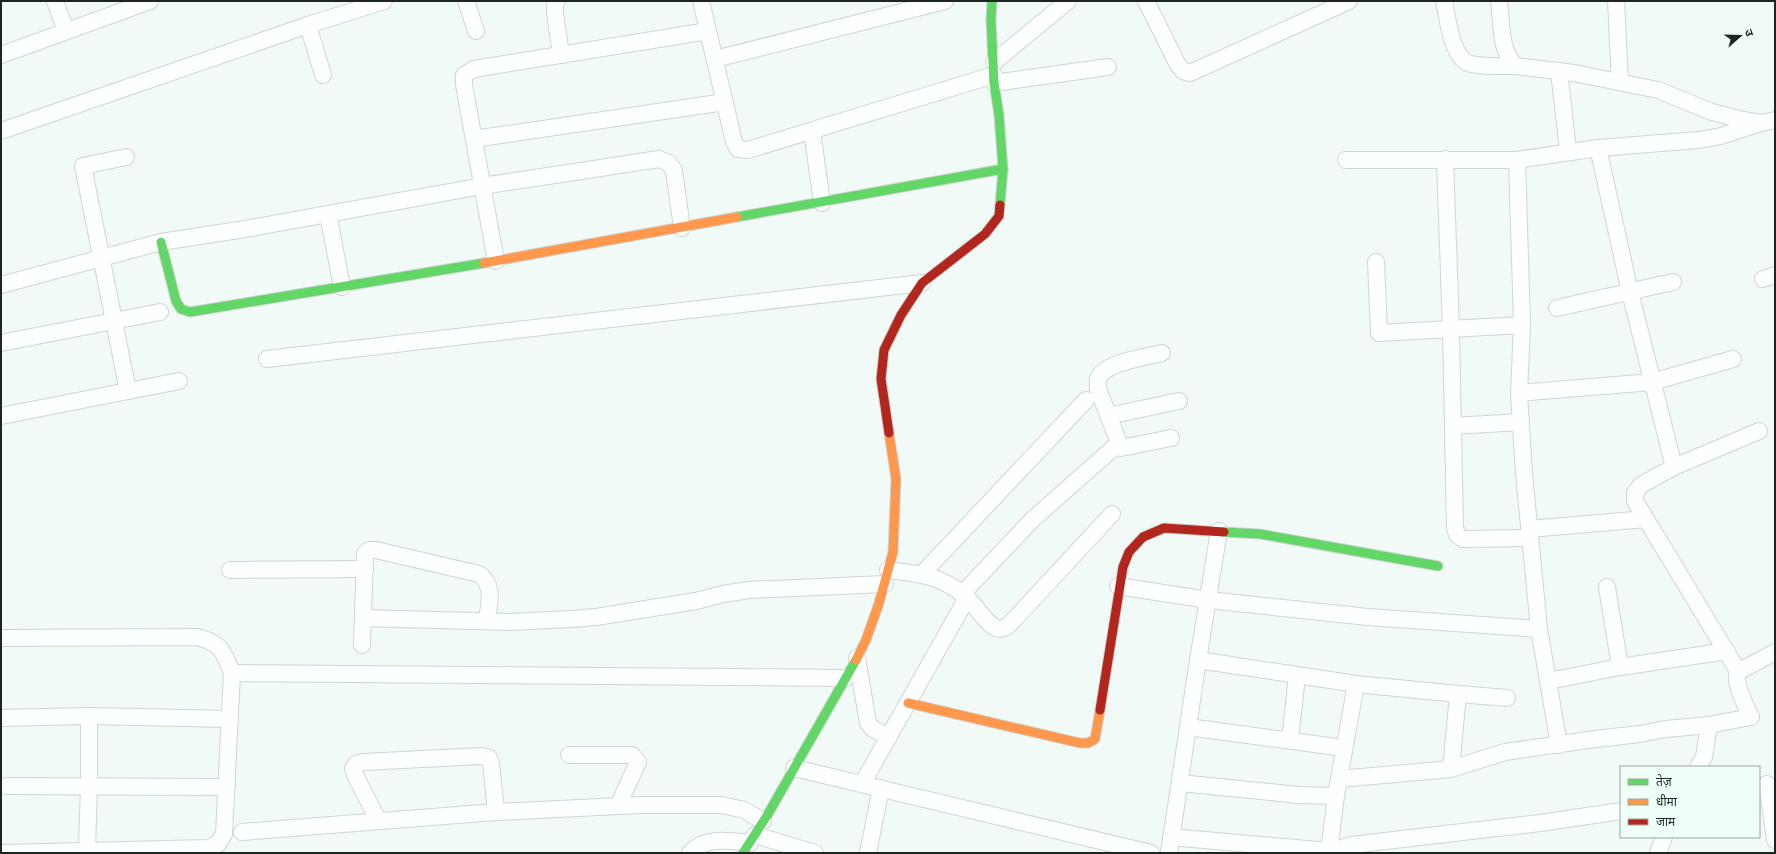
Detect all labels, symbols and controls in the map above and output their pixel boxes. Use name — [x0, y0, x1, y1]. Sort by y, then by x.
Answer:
north arrow — [1720, 16, 1760, 56]
text: उ — [1742, 27, 1757, 39]
legend — [1620, 766, 1760, 838]
text: तेज़ — [1656, 774, 1673, 789]
text: धीमा — [1656, 794, 1678, 809]
text: जाम — [1656, 814, 1676, 829]

